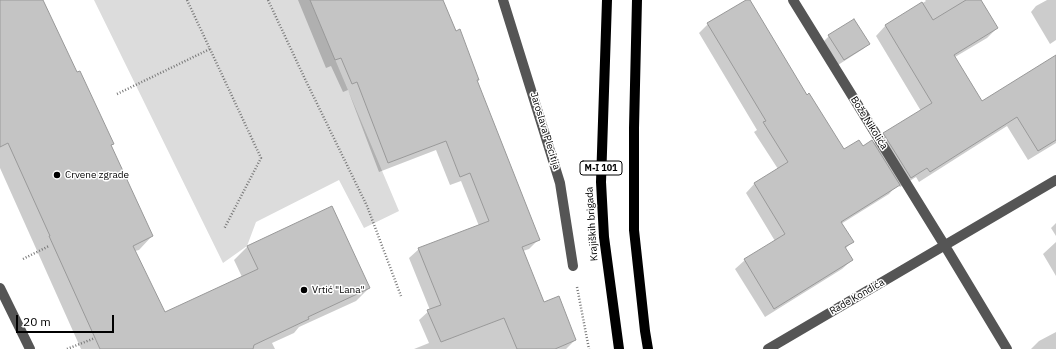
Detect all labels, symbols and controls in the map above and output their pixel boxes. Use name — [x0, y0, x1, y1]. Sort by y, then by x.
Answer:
street label: Jaroslava Plecitija — [527, 91, 563, 171]
street label: Bože Nikolića — [848, 94, 890, 152]
road number: M-I 101 — [580, 161, 622, 175]
place label: Crvene zgrade — [65, 169, 129, 181]
marker: Crvene zgrade — [52, 170, 62, 180]
street label: Krajiških brigada — [583, 186, 601, 262]
street label: Rade Kondića — [827, 276, 887, 318]
place label: Vrtić "Lana" — [312, 284, 365, 296]
marker: Vrtić "Lana" — [299, 285, 309, 295]
scale bar — [18, 307, 116, 333]
text: 20 m — [23, 314, 51, 329]

